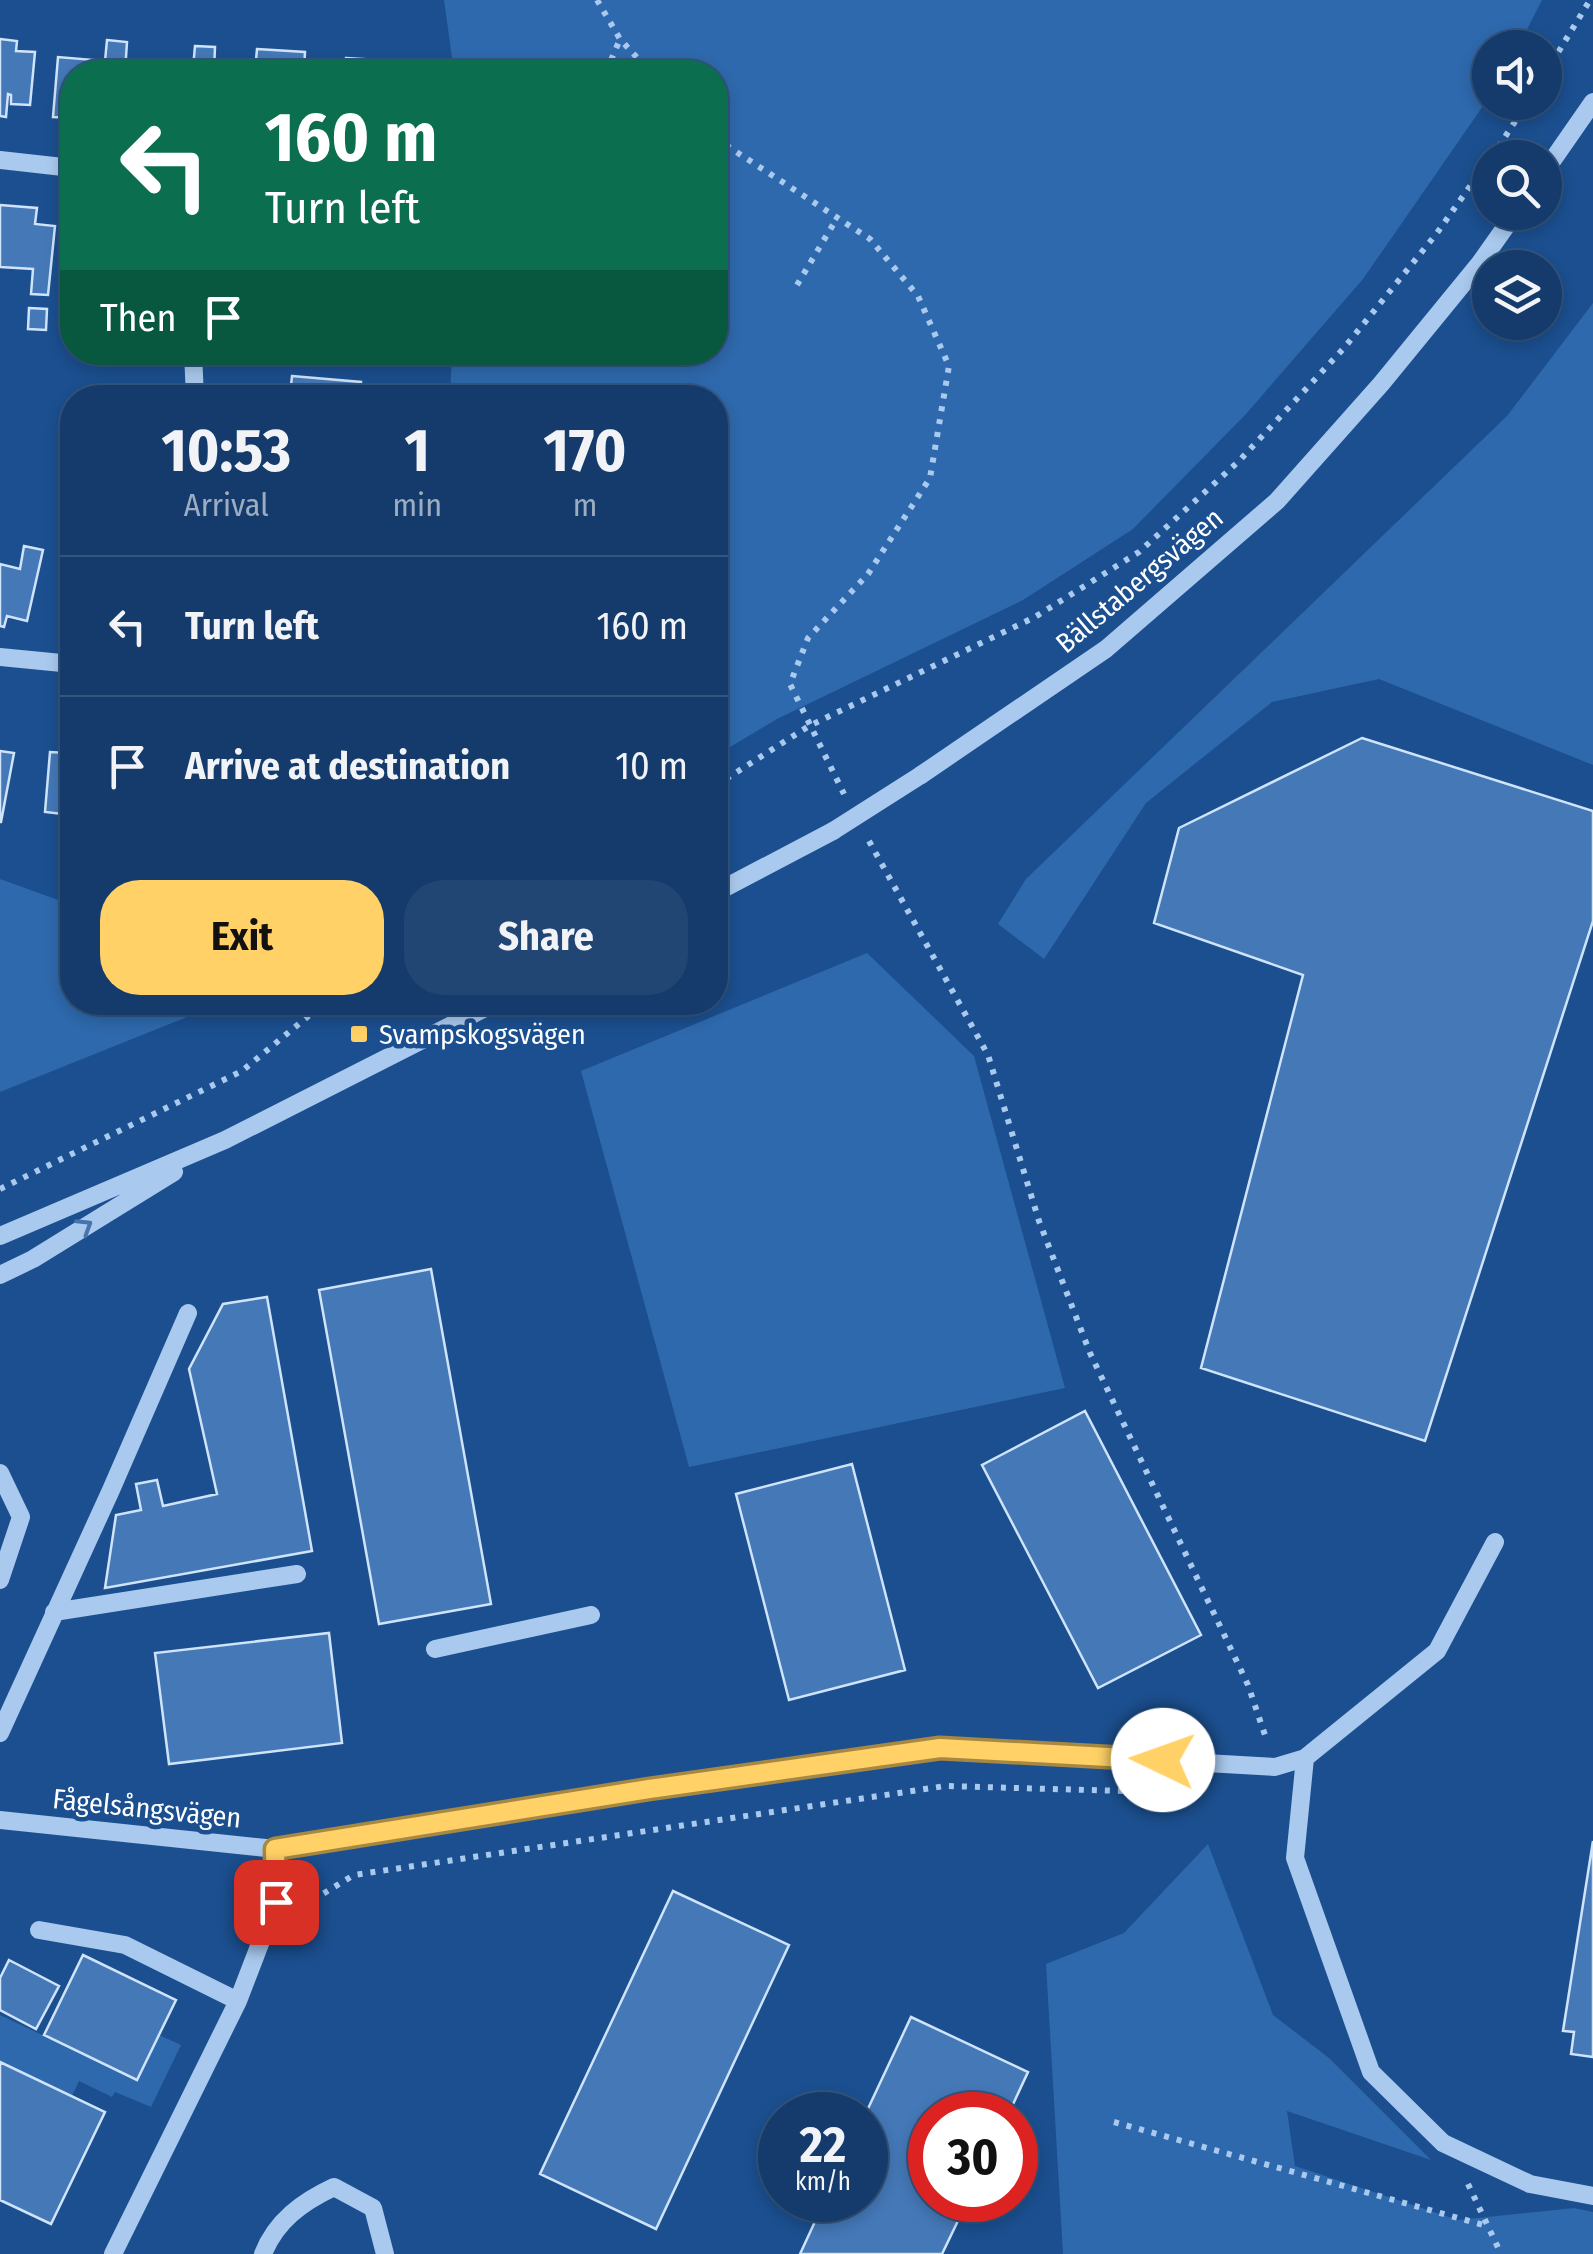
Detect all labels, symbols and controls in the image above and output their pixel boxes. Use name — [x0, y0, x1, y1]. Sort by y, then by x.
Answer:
map controls — [1472, 30, 1562, 340]
button: sound — [1472, 30, 1562, 120]
text: 160 m — [265, 96, 437, 180]
icon: left — [100, 100, 230, 230]
button: search — [1472, 140, 1562, 230]
text: Turn left — [265, 181, 420, 235]
button: layers — [1472, 250, 1562, 340]
icon: arrive — [196, 290, 251, 345]
text: Then — [100, 295, 176, 341]
text: 10:53 — [161, 415, 291, 487]
text: 1 — [405, 415, 430, 487]
text: 170 — [543, 415, 627, 487]
text: Arrival — [184, 486, 269, 524]
text: min — [392, 486, 442, 524]
text: m — [573, 486, 597, 524]
street label: Bällstabergsvägen — [1049, 501, 1229, 660]
icon: left — [100, 599, 155, 654]
text: Turn left — [185, 603, 319, 649]
text: 160 m — [596, 603, 688, 649]
icon: arrive — [100, 739, 155, 794]
text: Arrive at destination — [185, 743, 510, 789]
text: 10 m — [615, 743, 688, 789]
button: Exit — [100, 880, 384, 995]
button: Share — [404, 880, 688, 995]
place label: Svampskogsvägen — [379, 1018, 586, 1051]
marker: Svampskogsvägen — [348, 1023, 370, 1045]
one-way arrow — [74, 1220, 92, 1239]
position arrow — [1111, 1708, 1215, 1812]
street label: Fågelsångsvägen — [51, 1782, 243, 1835]
pin — [234, 1860, 319, 1945]
icon: arrive — [249, 1875, 304, 1930]
speed limit sign: 30 — [908, 2092, 1038, 2222]
text: 22 — [800, 2115, 846, 2175]
text: km/h — [795, 2167, 851, 2197]

